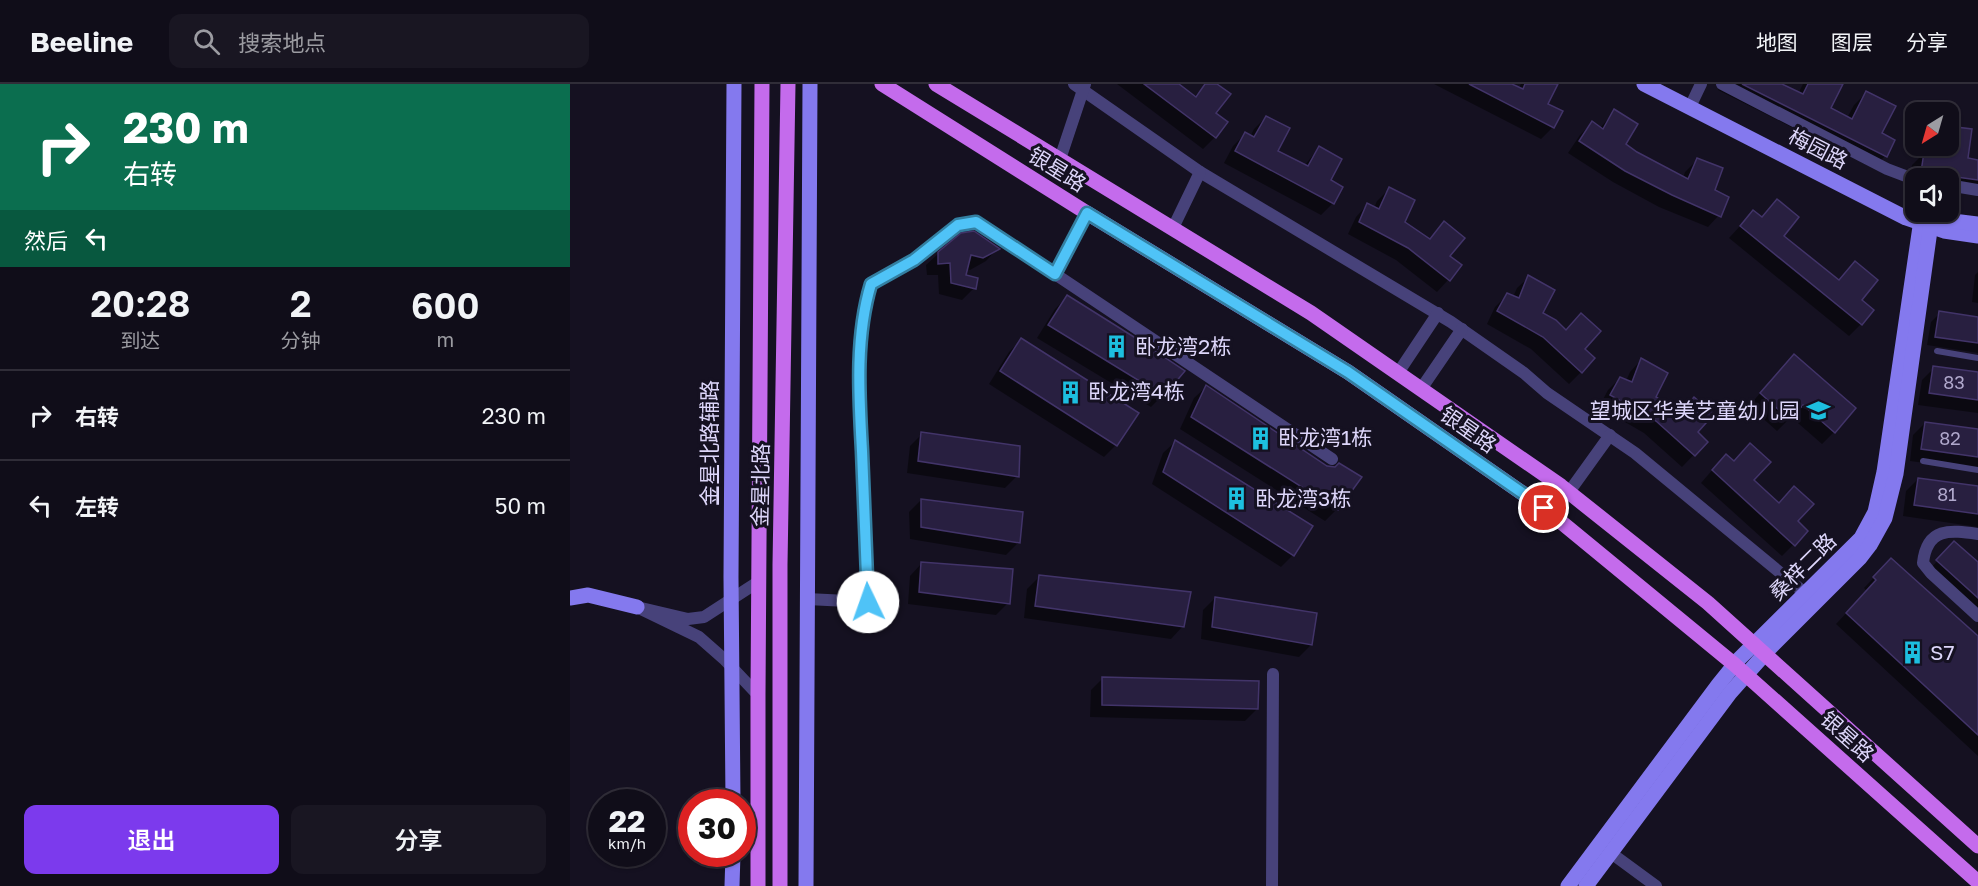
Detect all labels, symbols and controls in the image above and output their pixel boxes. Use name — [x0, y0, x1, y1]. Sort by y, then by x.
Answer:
search box — [169, 14, 589, 68]
text: Beeline — [30, 25, 133, 58]
icon: search — [190, 25, 223, 58]
text: 搜索地点 — [238, 29, 326, 56]
text: 地图 — [1756, 29, 1798, 55]
text: 图层 — [1831, 29, 1873, 55]
text: 分享 — [1906, 29, 1948, 55]
text: 230 m — [123, 102, 249, 152]
north arrow — [1905, 102, 1959, 156]
map controls — [1905, 102, 1959, 222]
icon: right — [24, 108, 102, 186]
street label: 梅园路 — [1784, 122, 1852, 174]
street label: 银星路 — [1024, 141, 1091, 197]
text: 右转 — [123, 158, 177, 190]
button: sound — [1905, 168, 1959, 222]
icon: left — [80, 222, 113, 255]
text: 然后 — [24, 227, 68, 254]
text: 20:28 — [90, 282, 190, 325]
text: 2 — [290, 282, 312, 325]
text: 600 — [411, 284, 480, 327]
text: m — [437, 327, 454, 351]
text: 到达 — [120, 328, 160, 352]
text: 分钟 — [281, 328, 321, 352]
place label: 卧龙湾2栋 — [1135, 333, 1231, 359]
building icon: 卧龙湾2栋 — [1104, 334, 1130, 360]
house number: 83 — [1943, 371, 1965, 393]
place label: 卧龙湾4栋 — [1088, 378, 1185, 404]
building icon: 卧龙湾4栋 — [1057, 379, 1083, 405]
street label: 金星北路辅路 — [696, 380, 722, 506]
place label: 望城区华美艺童幼儿园 — [1590, 397, 1800, 423]
school or university icon: 望城区华美艺童幼儿园 — [1805, 398, 1831, 424]
icon: right — [24, 399, 57, 432]
street label: 银星路 — [1435, 400, 1502, 458]
text: 230 m — [482, 402, 546, 429]
text: 右转 — [75, 403, 119, 430]
place label: 卧龙湾1栋 — [1278, 424, 1372, 450]
building icon: 卧龙湾1栋 — [1247, 425, 1273, 451]
house number: 82 — [1939, 427, 1961, 449]
street label: 金星北路 — [746, 443, 774, 527]
pin — [1518, 482, 1569, 533]
house number: 81 — [1937, 483, 1957, 505]
place label: 卧龙湾3栋 — [1255, 485, 1351, 511]
building icon: 卧龙湾3栋 — [1224, 486, 1250, 512]
icon: left — [24, 489, 57, 522]
icon: arrive — [1527, 491, 1560, 524]
text: 50 m — [495, 492, 546, 519]
text: 左转 — [75, 493, 119, 520]
street label: 桑梓二路 — [1763, 527, 1841, 605]
position arrow — [836, 570, 900, 634]
place label: S7 — [1930, 639, 1955, 665]
building icon: S7 — [1899, 640, 1925, 666]
street label: 银星路 — [1816, 706, 1880, 767]
speed limit sign: 30 — [678, 789, 756, 867]
text: 22 — [609, 803, 645, 839]
button: 退出 — [24, 805, 279, 874]
button: 分享 — [291, 805, 546, 874]
text: km/h — [608, 834, 646, 852]

